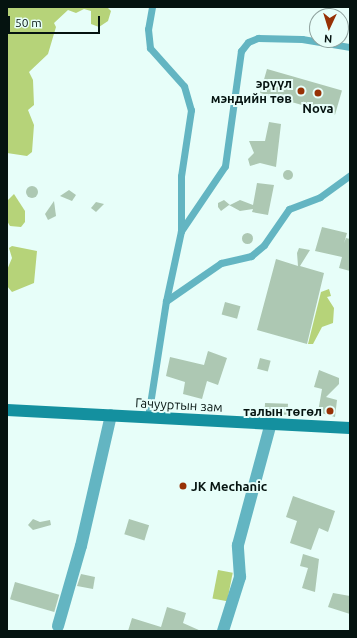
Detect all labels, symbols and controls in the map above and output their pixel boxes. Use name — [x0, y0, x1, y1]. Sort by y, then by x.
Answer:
scale bar — [10, 8, 102, 34]
north arrow — [309, 8, 349, 48]
text: 50 m — [15, 16, 42, 29]
text: N — [324, 33, 333, 45]
place label: эрүүл мэндийн төв — [211, 76, 292, 107]
marker: эрүүл мэндийн төв — [295, 85, 307, 97]
marker: Nova — [312, 87, 324, 99]
place label: Nova — [302, 100, 334, 116]
street label: Гачууртын зам — [135, 395, 223, 415]
place label: талын төгөл — [243, 403, 322, 419]
marker: талын төгөл — [325, 406, 335, 416]
place label: JK Mechanic — [191, 478, 267, 494]
marker: JK Mechanic — [178, 481, 188, 491]

